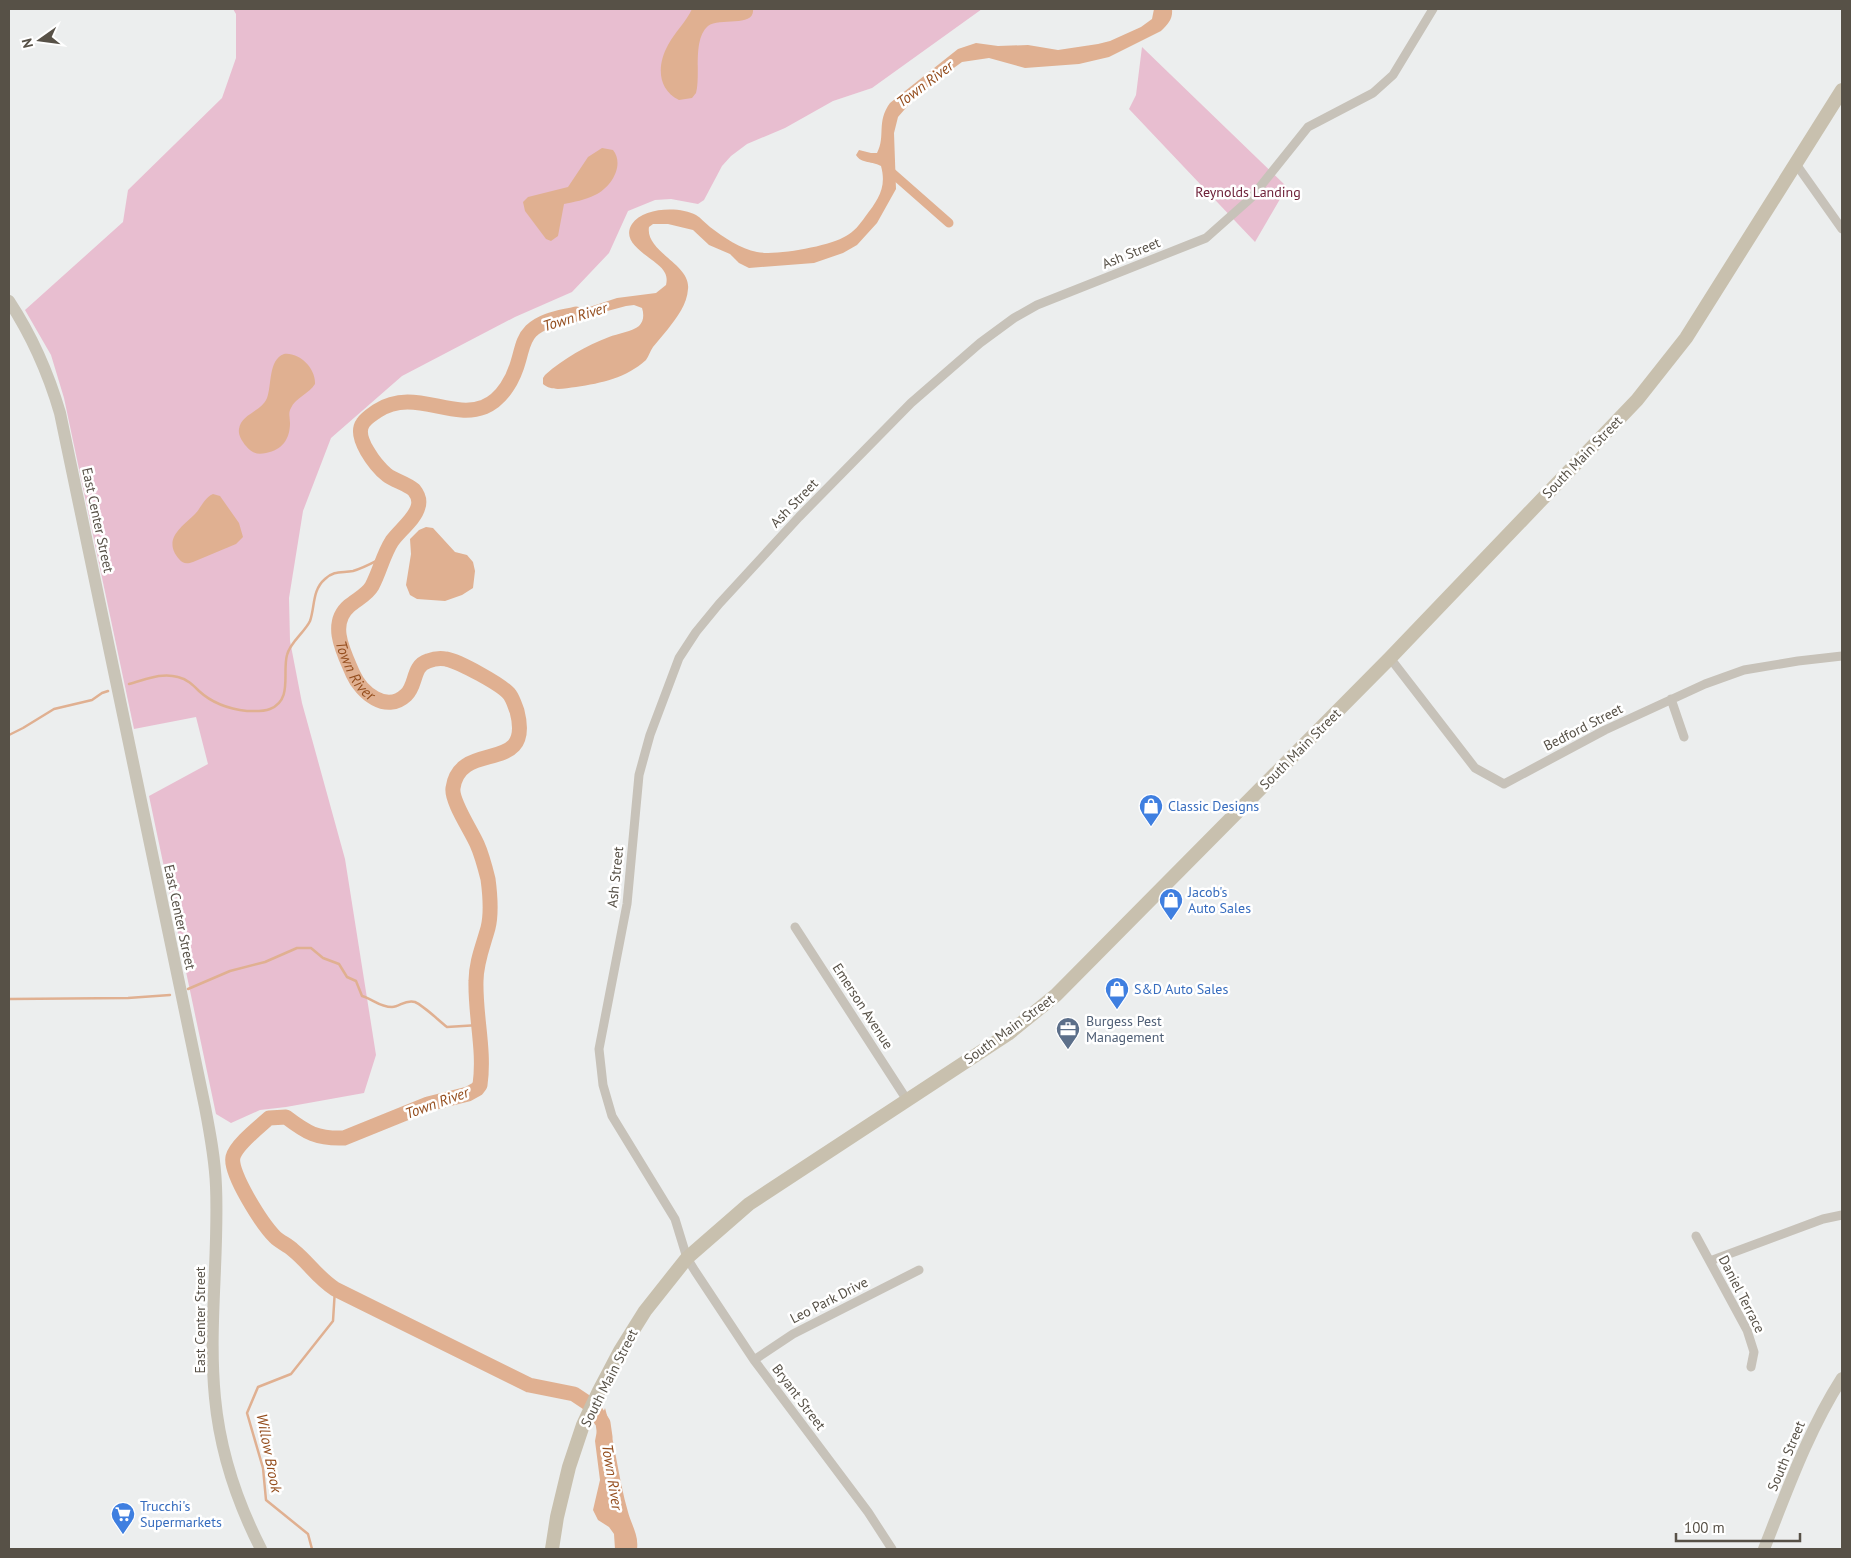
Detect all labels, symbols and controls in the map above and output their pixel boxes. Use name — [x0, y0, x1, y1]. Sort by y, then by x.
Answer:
north arrow — [15, 15, 65, 65]
text: N — [18, 37, 37, 50]
water label: Town River — [893, 55, 958, 111]
park label: Reynolds Landing — [1195, 183, 1301, 201]
street label: Ash Street — [1099, 233, 1163, 273]
water label: Town River — [540, 297, 610, 335]
street label: South Main Street — [1538, 412, 1626, 502]
street label: East Center Street — [78, 466, 118, 574]
street label: Ash Street — [766, 475, 822, 531]
water label: Town River — [332, 638, 380, 705]
street label: Bedford Street — [1540, 699, 1626, 755]
street label: South Main Street — [1256, 704, 1345, 793]
shop icon: Classic Designs — [1138, 793, 1164, 827]
place label: Classic Designs — [1168, 797, 1259, 815]
street label: Ash Street — [603, 845, 627, 908]
street label: East Center Street — [160, 863, 200, 971]
place label: Jacob's Auto Sales — [1187, 883, 1251, 917]
shop icon: Jacob's Auto Sales — [1158, 887, 1184, 921]
street label: Emerson Avenue — [829, 960, 897, 1052]
shop icon: S&D Auto Sales — [1104, 976, 1130, 1010]
place label: S&D Auto Sales — [1134, 980, 1228, 998]
street label: South Main Street — [960, 990, 1058, 1068]
place label: Burgess Pest Management — [1086, 1012, 1164, 1046]
office icon: Burgess Pest Management — [1055, 1016, 1081, 1050]
water label: Town River — [402, 1082, 472, 1123]
street label: Daniel Terrace — [1715, 1252, 1769, 1336]
street label: East Center Street — [191, 1266, 209, 1374]
street label: Leo Park Drive — [787, 1273, 871, 1327]
street label: South Main Street — [577, 1326, 642, 1430]
street label: Bryant Street — [768, 1360, 830, 1434]
water label: Willow Brook — [253, 1412, 287, 1495]
street label: South Street — [1763, 1418, 1809, 1494]
water label: Town River — [598, 1443, 627, 1512]
place label: Trucchi's Supermarkets — [140, 1497, 222, 1531]
supermarket icon: Trucchi's Supermarkets — [110, 1501, 136, 1535]
scale bar — [1676, 1510, 1800, 1542]
text: 100 m — [1684, 1518, 1725, 1537]

